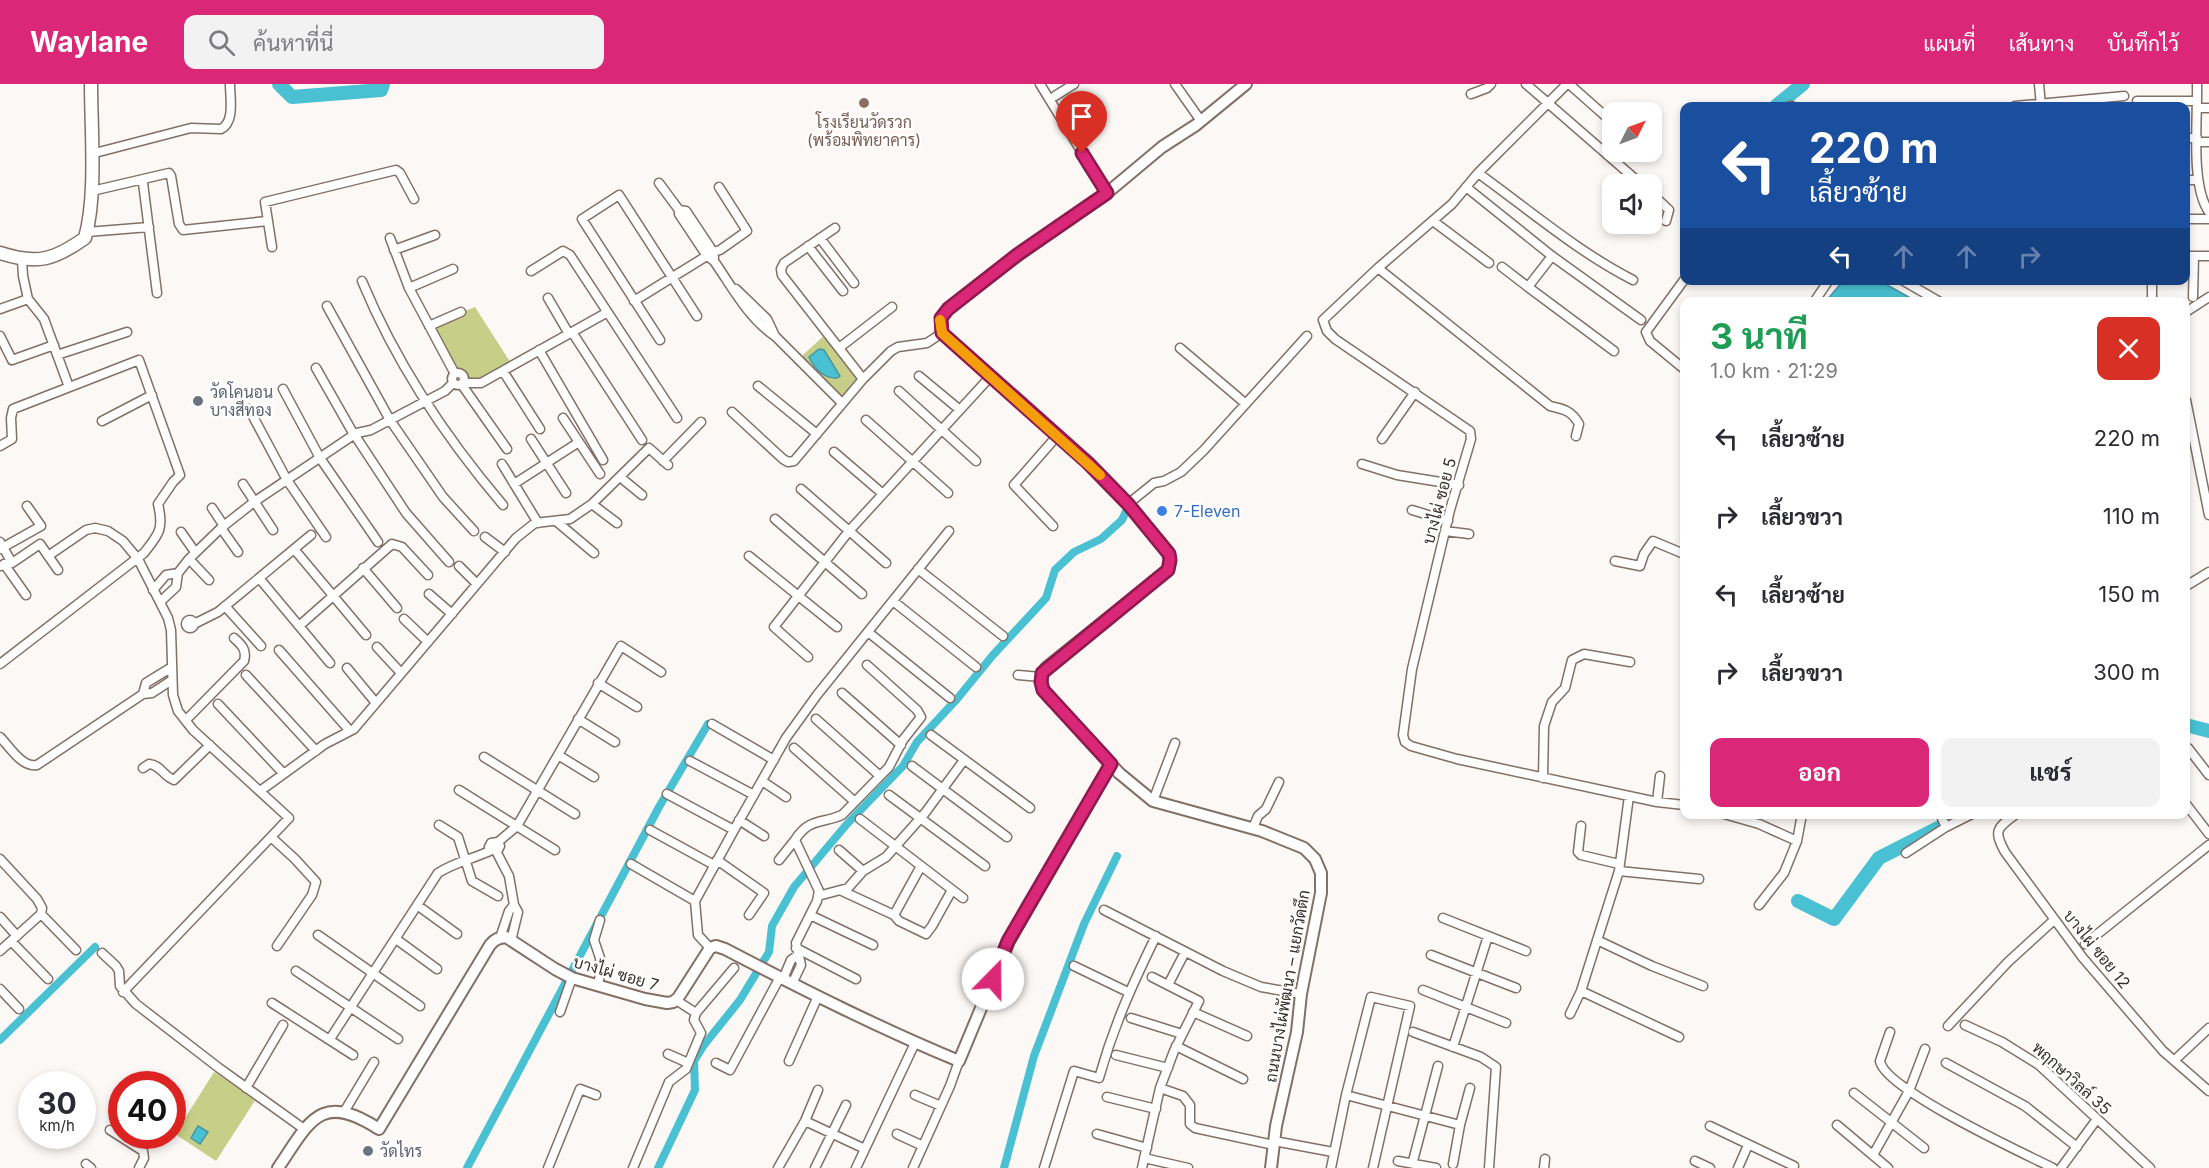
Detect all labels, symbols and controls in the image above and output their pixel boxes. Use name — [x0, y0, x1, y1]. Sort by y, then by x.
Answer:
search box — [184, 15, 604, 69]
text: Waylane — [30, 25, 148, 59]
icon: search — [205, 26, 238, 59]
text: ค้นหาที่นี่ — [253, 30, 334, 56]
text: แผนที่ — [1923, 31, 1976, 56]
text: เส้นทาง — [2009, 31, 2074, 56]
text: บันทึกไว้ — [2107, 31, 2179, 56]
pin — [1056, 91, 1107, 153]
marker: โรงเรียนวัดรวก (พร้อมพิทยาคาร) — [857, 96, 871, 110]
icon: arrive — [1065, 100, 1098, 133]
north arrow — [1602, 102, 1662, 162]
map controls — [1602, 102, 1662, 234]
place label: โรงเรียนวัดรวก (พร้อมพิทยาคาร) — [807, 111, 921, 150]
text: 220 m — [1809, 122, 1939, 173]
icon: left — [1710, 126, 1788, 204]
button: sound — [1602, 174, 1662, 234]
text: เลี้ยวซ้าย — [1809, 176, 1907, 209]
icon: left — [1824, 240, 1857, 273]
icon: ahead — [1887, 240, 1920, 273]
icon: ahead — [1950, 240, 1983, 273]
icon: right — [2013, 240, 2046, 273]
text: 3 นาที — [1710, 314, 1808, 358]
button: close — [2097, 317, 2160, 380]
text: 1.0 km · 21:29 — [1710, 359, 1838, 383]
place label: วัดโคนอน บางสีทอง — [210, 381, 273, 420]
marker: วัดโคนอน บางสีทอง — [191, 394, 205, 408]
icon: left — [1710, 422, 1743, 455]
text: 220 m — [2094, 425, 2160, 451]
text: เลี้ยวซ้าย — [1761, 426, 1845, 452]
street label: บางไผ่ ซอย 5 — [1417, 455, 1460, 546]
icon: right — [1710, 500, 1743, 533]
place label: 7-Eleven — [1174, 501, 1240, 521]
text: 110 m — [2103, 503, 2160, 529]
marker: 7-Eleven — [1155, 504, 1169, 518]
text: เลี้ยวขวา — [1761, 504, 1843, 530]
icon: left — [1710, 578, 1743, 611]
text: 150 m — [2098, 581, 2160, 607]
text: เลี้ยวซ้าย — [1761, 582, 1845, 608]
icon: right — [1710, 656, 1743, 689]
text: 300 m — [2093, 659, 2160, 685]
text: เลี้ยวขวา — [1761, 660, 1843, 686]
button: ออก — [1710, 738, 1929, 807]
button: แชร์ — [1941, 738, 2160, 807]
street label: ถนนบางไผ่พัฒนา – แยกวัดตึก — [1259, 888, 1314, 1084]
street label: บางไผ่ ซอย 12 — [2059, 905, 2136, 992]
position arrow — [961, 947, 1025, 1011]
street label: บางไผ่ ซอย 7 — [571, 950, 661, 995]
street label: พฤกษาวิลล์ 35 — [2028, 1036, 2117, 1119]
speed limit sign: 40 — [108, 1071, 186, 1149]
text: 30 — [37, 1085, 77, 1121]
text: km/h — [39, 1116, 75, 1135]
place label: วัดไทร — [380, 1140, 422, 1161]
marker: วัดไทร — [361, 1144, 375, 1158]

